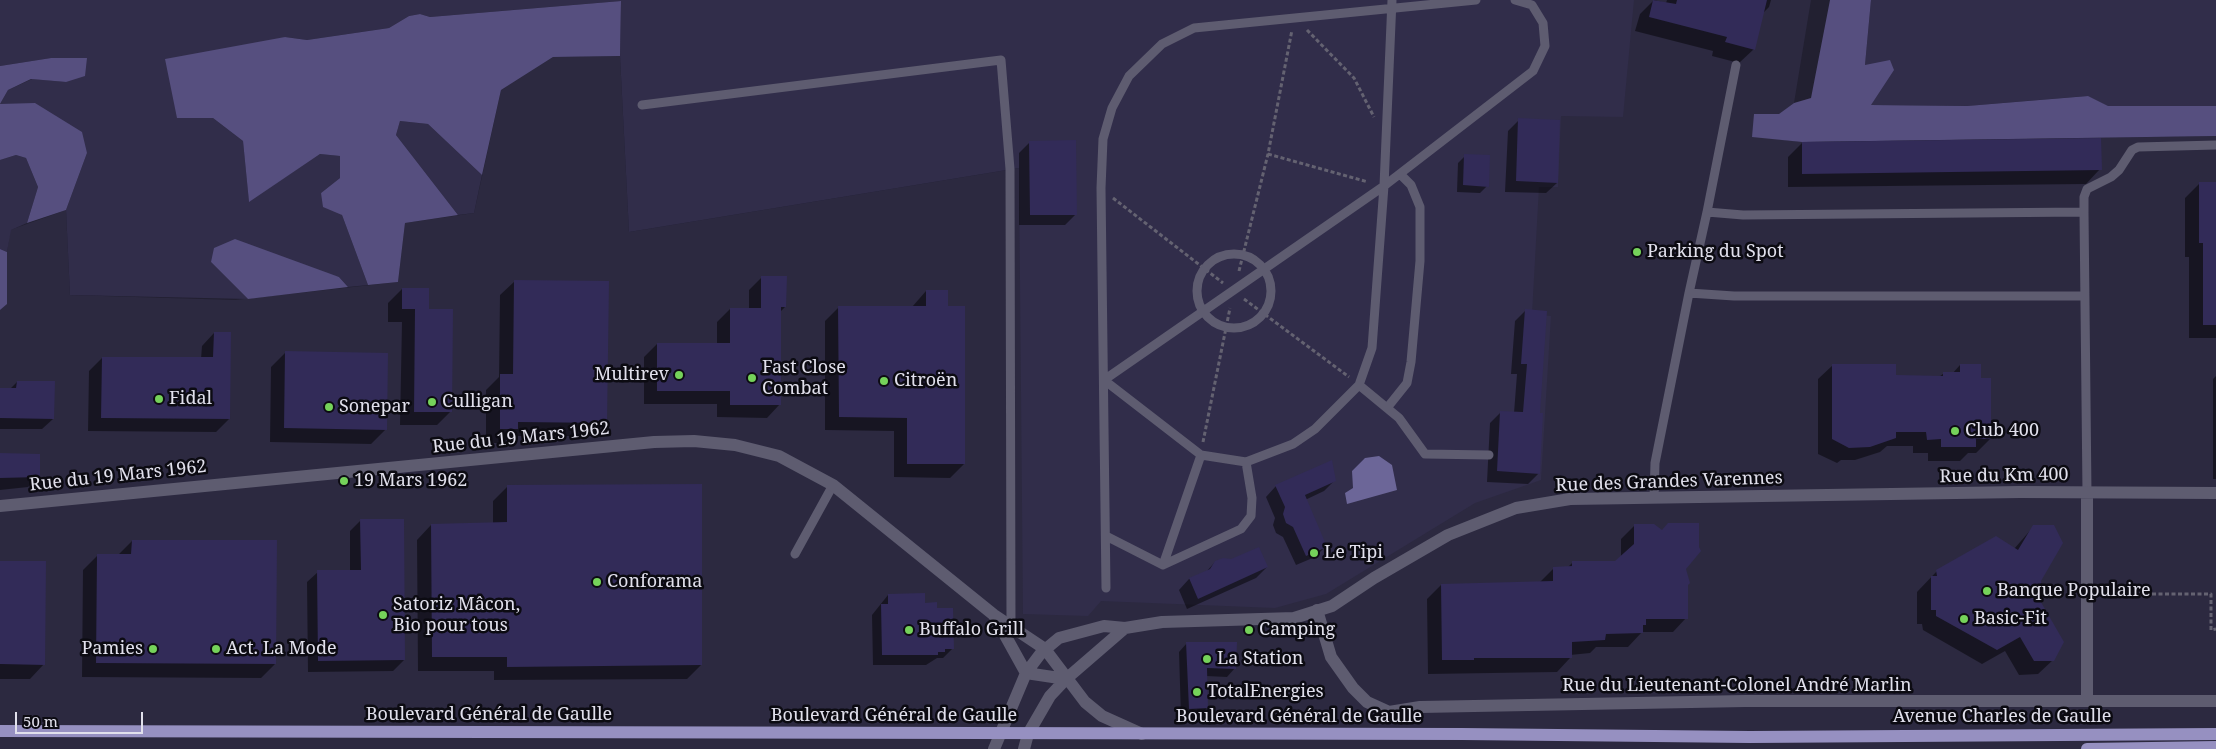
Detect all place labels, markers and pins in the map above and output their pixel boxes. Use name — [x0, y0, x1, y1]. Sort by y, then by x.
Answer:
place label: Parking du Spot — [1647, 241, 1783, 263]
marker: Parking du Spot — [1631, 246, 1643, 258]
place label: Fast Close Combat — [762, 357, 846, 399]
place label: Multirev — [594, 364, 669, 386]
marker: Multirev — [673, 369, 685, 381]
place label: Citroën — [894, 370, 957, 392]
marker: Fast Close Combat — [746, 372, 758, 384]
marker: Citroën — [878, 375, 890, 387]
place label: Fidal — [169, 388, 212, 410]
place label: Culligan — [442, 391, 513, 413]
marker: Fidal — [153, 393, 165, 405]
place label: Sonepar — [339, 396, 410, 418]
marker: Culligan — [426, 396, 438, 408]
marker: Sonepar — [323, 401, 335, 413]
place label: Club 400 — [1965, 420, 2039, 442]
marker: Club 400 — [1949, 425, 1961, 437]
place label: 19 Mars 1962 — [354, 470, 467, 492]
marker: 19 Mars 1962 — [338, 475, 350, 487]
place label: Le Tipi — [1324, 542, 1383, 564]
marker: Le Tipi — [1308, 547, 1320, 559]
place label: Conforama — [607, 571, 702, 593]
marker: Conforama — [591, 576, 603, 588]
place label: Banque Populaire — [1997, 580, 2151, 602]
marker: Banque Populaire — [1981, 585, 1993, 597]
place label: Satoriz Mâcon, Bio pour tous — [393, 594, 520, 636]
place label: Basic-Fit — [1974, 608, 2047, 630]
marker: Satoriz Mâcon, Bio pour tous — [377, 609, 389, 621]
marker: Basic-Fit — [1958, 613, 1970, 625]
place label: Buffalo Grill — [919, 619, 1024, 641]
place label: Camping — [1259, 619, 1335, 641]
marker: Buffalo Grill — [903, 624, 915, 636]
marker: Camping — [1243, 624, 1255, 636]
place label: Pamies — [81, 638, 143, 660]
place label: Act. La Mode — [226, 638, 337, 660]
marker: Pamies — [147, 643, 159, 655]
marker: Act. La Mode — [210, 643, 222, 655]
place label: La Station — [1217, 648, 1303, 670]
marker: La Station — [1201, 653, 1213, 665]
place label: TotalEnergies — [1207, 681, 1324, 703]
marker: TotalEnergies — [1191, 686, 1203, 698]

